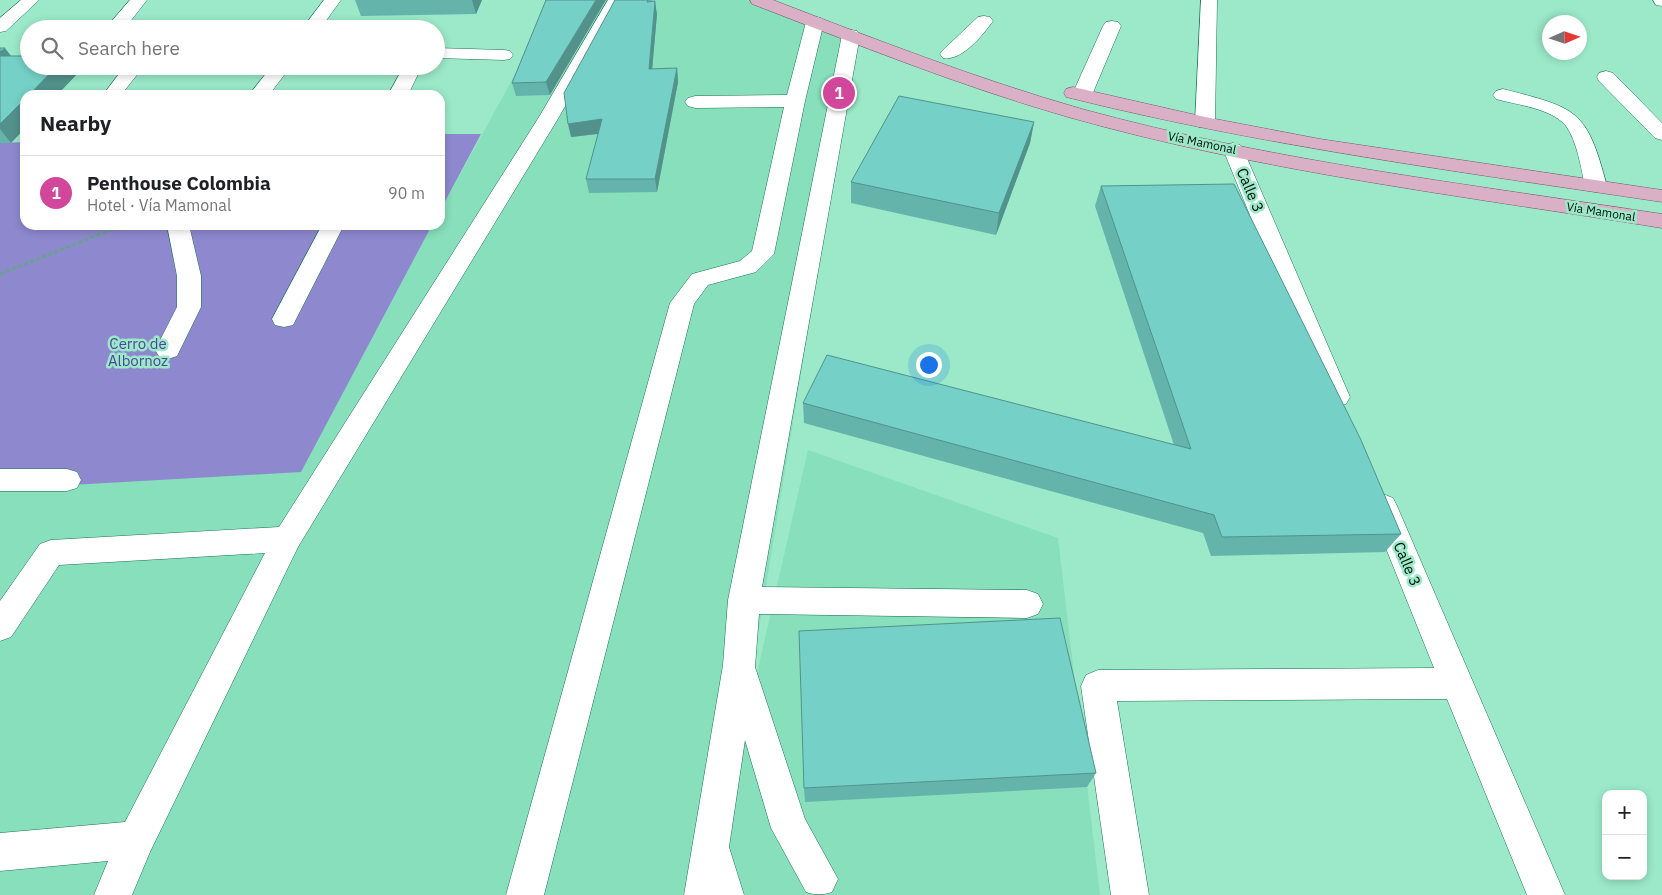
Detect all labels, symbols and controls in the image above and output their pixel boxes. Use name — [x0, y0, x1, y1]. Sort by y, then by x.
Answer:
north arrow — [1542, 15, 1587, 60]
search box — [20, 20, 445, 75]
icon: search — [38, 34, 66, 62]
text: Search here — [78, 36, 180, 60]
pin: 1 — [823, 74, 855, 112]
text: Nearby — [40, 109, 111, 137]
street label: Vía Mamonal — [1167, 128, 1238, 157]
street label: Calle 3 — [1233, 165, 1268, 215]
text: Penthouse Colombia — [87, 171, 271, 195]
text: 1 — [51, 183, 61, 203]
text: 90 m — [388, 183, 425, 203]
text: Hotel · Vía Mamonal — [87, 195, 231, 215]
street label: Vía Mamonal — [1566, 199, 1637, 224]
park label: Cerro de Albornoz — [108, 334, 168, 370]
your location — [916, 352, 942, 378]
street label: Calle 3 — [1390, 539, 1425, 589]
map controls — [1602, 790, 1647, 880]
button: + — [1602, 790, 1647, 835]
button: − — [1602, 835, 1647, 880]

